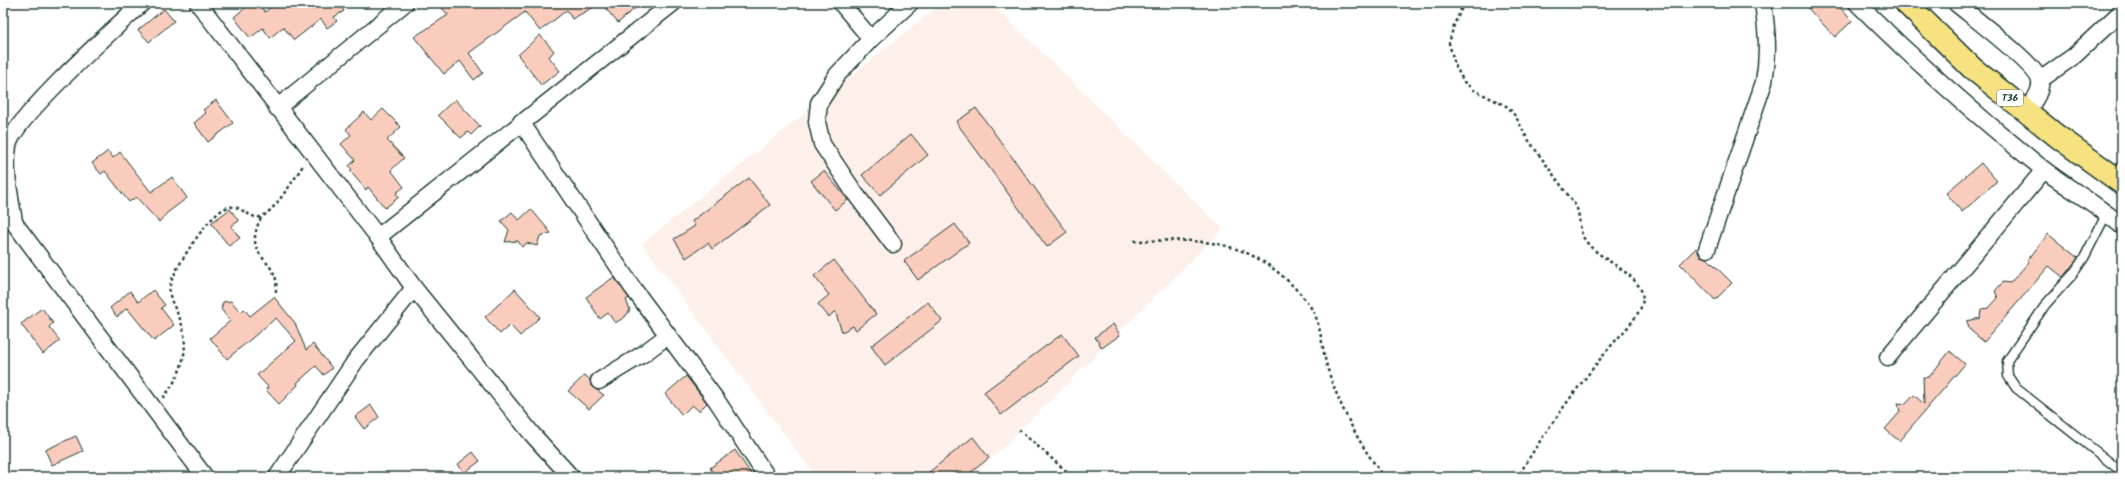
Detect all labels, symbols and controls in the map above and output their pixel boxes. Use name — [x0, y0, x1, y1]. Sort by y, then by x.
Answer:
road number: T36 — [1997, 90, 2023, 106]

